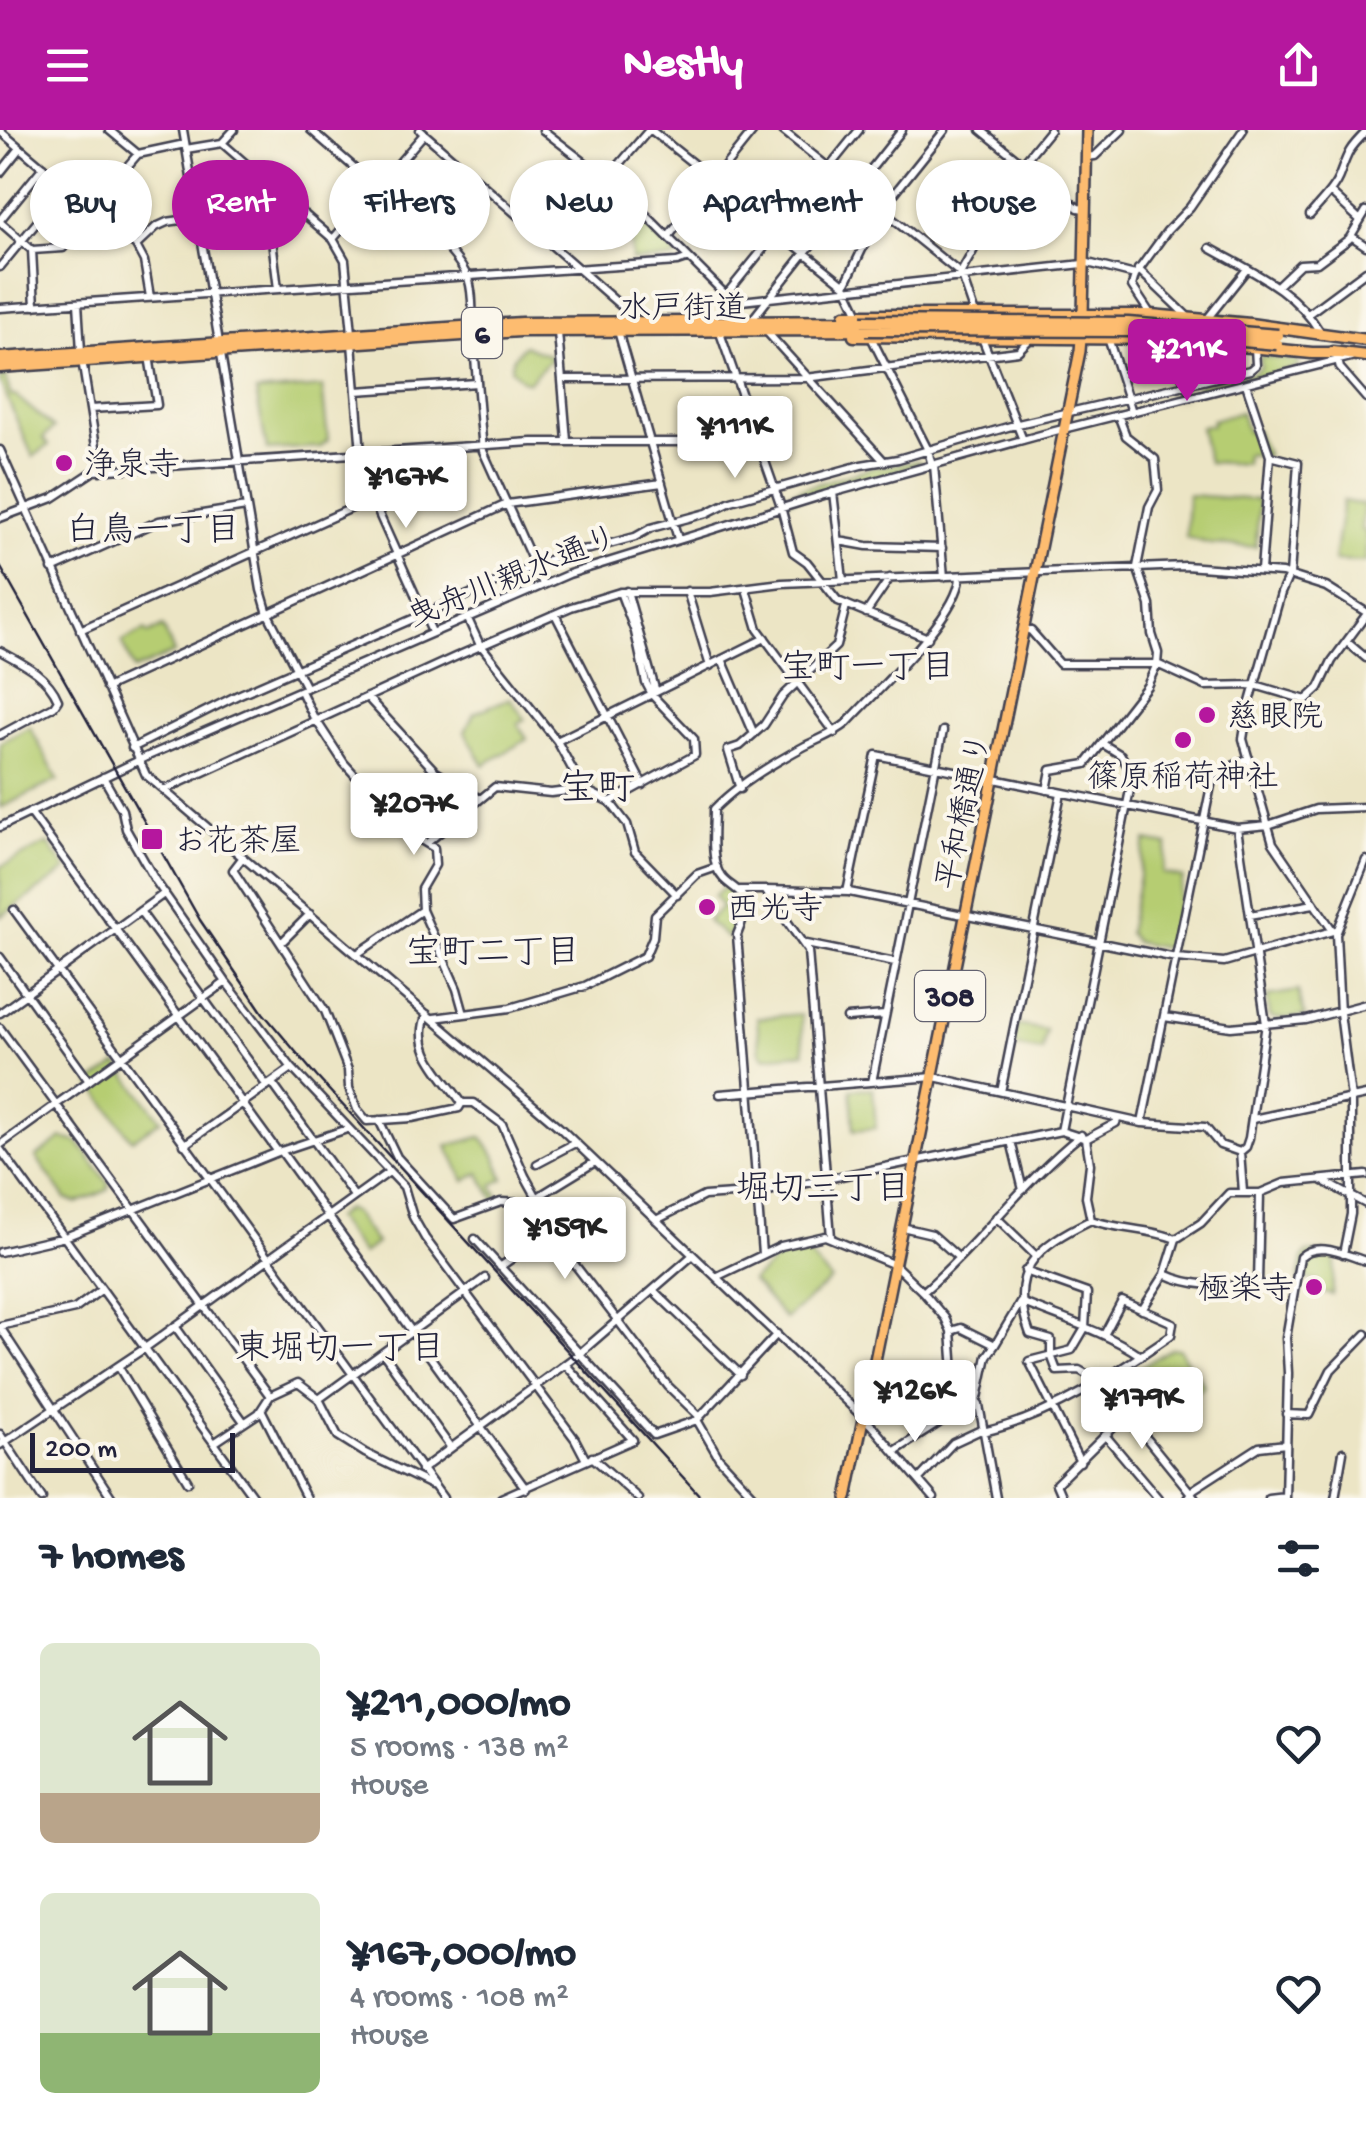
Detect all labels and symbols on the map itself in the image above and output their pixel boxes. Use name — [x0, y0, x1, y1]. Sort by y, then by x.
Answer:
street label: 水戸街道 — [619, 291, 747, 330]
road number: 6 — [462, 308, 502, 358]
pin: ¥211K — [1117, 319, 1257, 404]
pin: ¥111K — [665, 396, 805, 481]
pin: ¥167K — [336, 446, 476, 531]
place label: 浄泉寺 — [84, 447, 180, 487]
marker: 浄泉寺 — [53, 452, 75, 474]
district label: 白鳥一丁目 — [65, 511, 241, 554]
street label: 曳舟川親水通り — [402, 518, 625, 639]
district label: 宝町一丁目 — [780, 649, 956, 691]
place label: 慈眼院 — [1227, 700, 1323, 739]
marker: 慈眼院 — [1196, 704, 1218, 726]
marker: 篠原稲荷神社 — [1172, 729, 1194, 751]
street label: 平和橋通り — [931, 730, 1002, 894]
place label: 篠原稲荷神社 — [1087, 760, 1279, 799]
district label: 宝町 — [559, 769, 635, 814]
pin: ¥207K — [344, 773, 484, 858]
place label: お花茶屋 — [174, 824, 302, 863]
marker: お花茶屋 — [139, 826, 165, 852]
place label: 西光寺 — [727, 892, 823, 931]
marker: 西光寺 — [696, 896, 718, 918]
district label: 宝町二丁目 — [405, 934, 581, 976]
road number: 308 — [915, 971, 985, 1021]
district label: 堀切三丁目 — [735, 1171, 911, 1212]
pin: ¥159K — [495, 1197, 635, 1282]
place label: 極楽寺 — [1198, 1272, 1294, 1311]
marker: 極楽寺 — [1303, 1276, 1325, 1298]
district label: 東堀切一丁目 — [235, 1329, 445, 1372]
pin: ¥126K — [845, 1360, 985, 1445]
pin: ¥179K — [1072, 1367, 1212, 1452]
scale bar — [30, 1428, 235, 1472]

